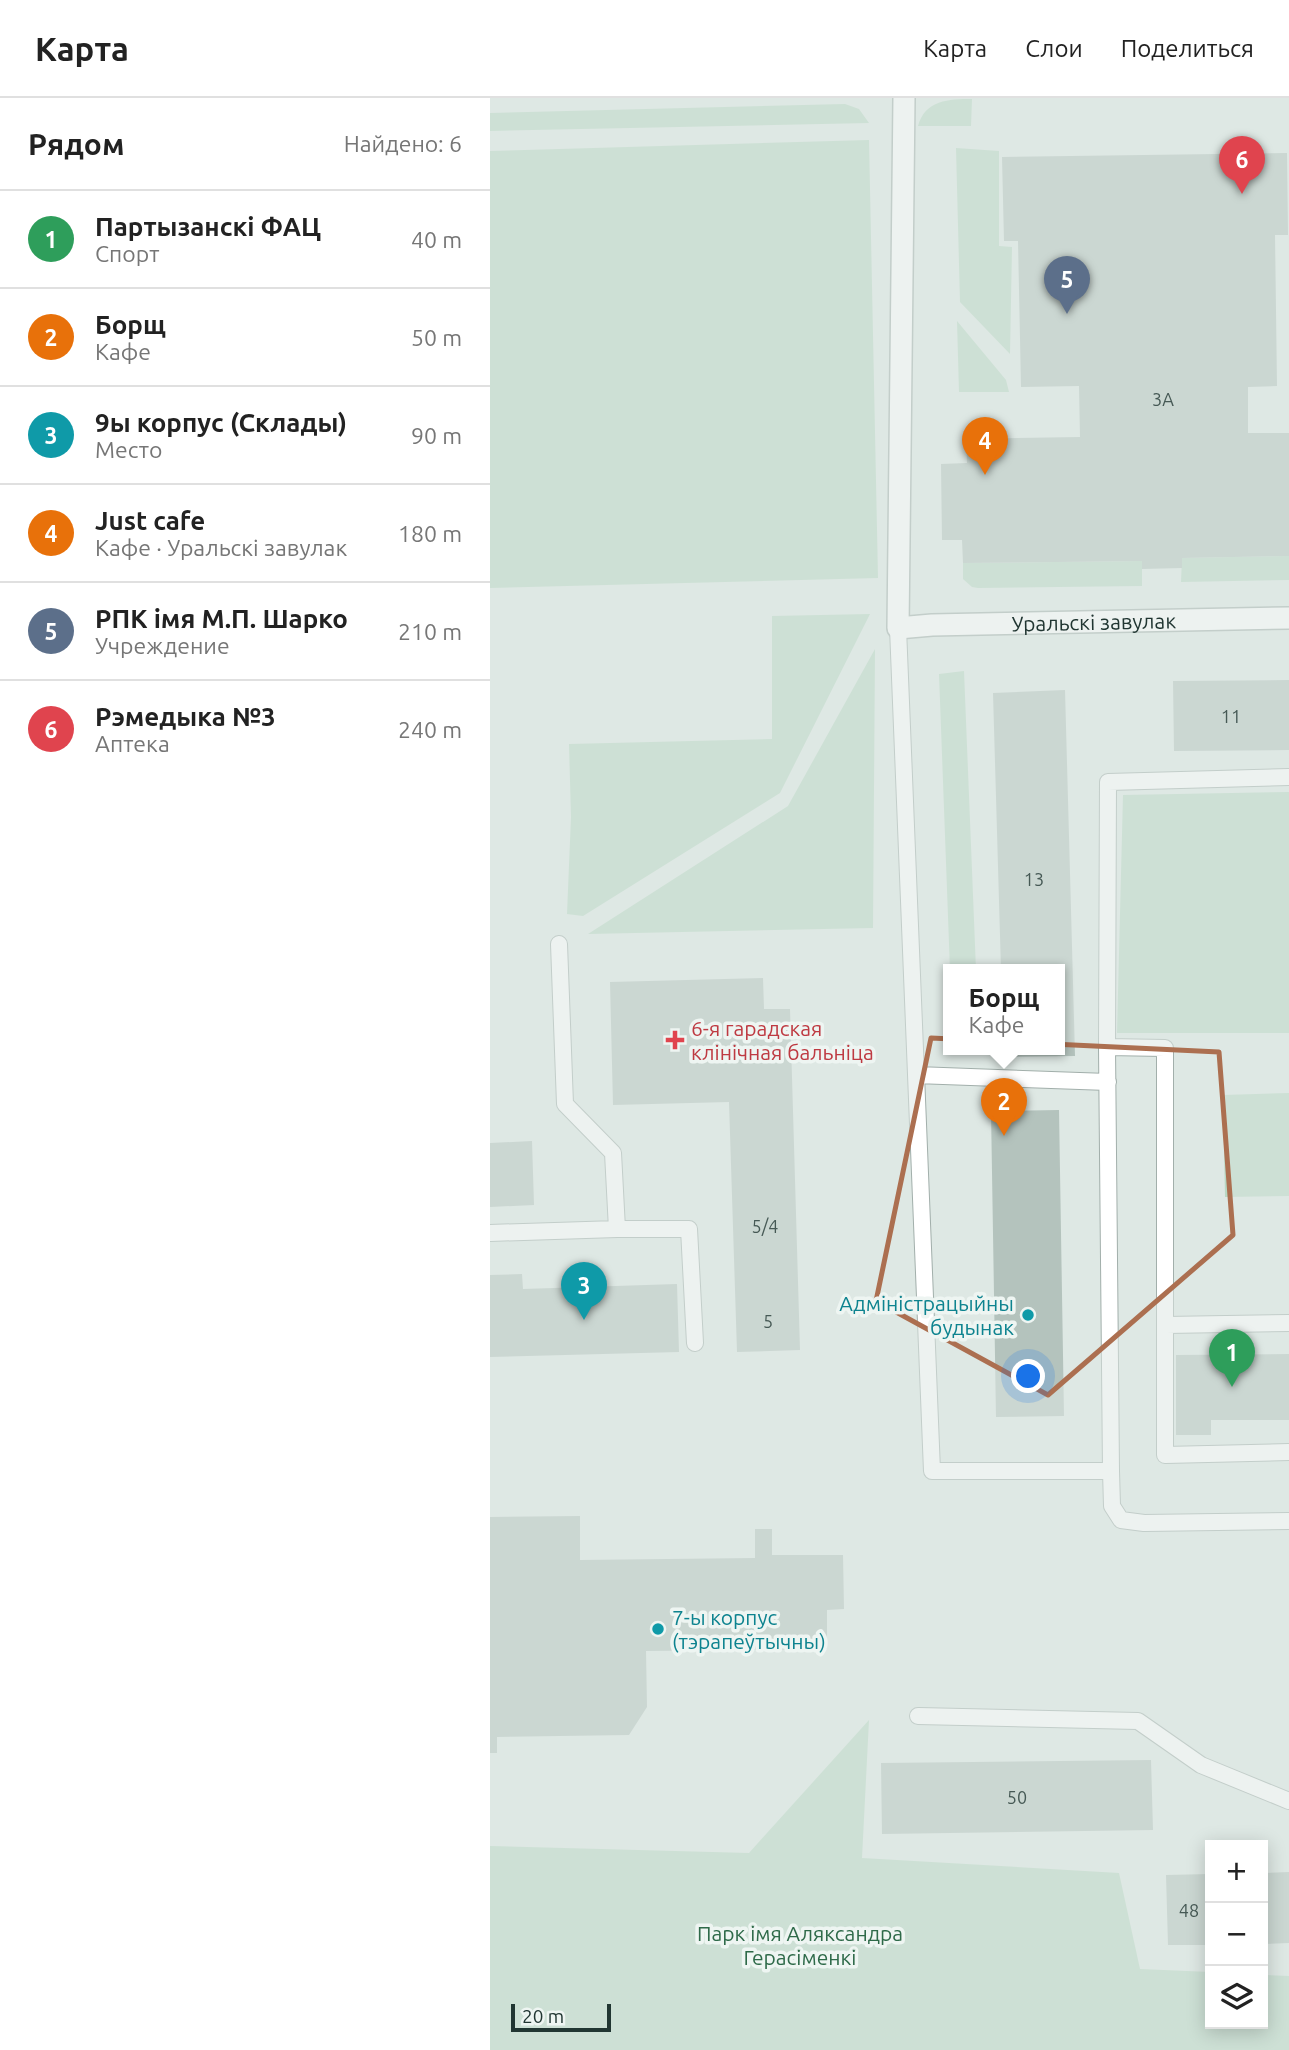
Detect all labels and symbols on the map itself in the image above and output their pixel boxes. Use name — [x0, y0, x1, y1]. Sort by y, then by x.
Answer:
pin: 6 — [1219, 136, 1265, 194]
pin: 5 — [1044, 256, 1090, 314]
house number: 3А — [1152, 389, 1174, 409]
pin: 4 — [962, 417, 1008, 475]
street label: Уральскі завулак — [1011, 608, 1176, 635]
house number: 11 — [1221, 706, 1241, 726]
house number: 13 — [1024, 869, 1044, 889]
place label: 6-я гарадская клінічная бальніца — [691, 1016, 874, 1064]
marker: 6-я гарадская клінічная бальніца — [665, 1030, 685, 1050]
pin: 2 — [981, 1078, 1027, 1136]
house number: 5/4 — [752, 1216, 778, 1236]
pin: 3 — [561, 1262, 607, 1320]
place label: Адміністрацыйны будынак — [839, 1291, 1014, 1339]
marker: Адміністрацыйны будынак — [1020, 1307, 1036, 1323]
house number: 5 — [763, 1311, 773, 1331]
pin: 1 — [1209, 1329, 1255, 1387]
your location — [1011, 1359, 1045, 1393]
place label: 7-ы корпус (тэрапеўтычны) — [672, 1605, 826, 1653]
marker: 7-ы корпус (тэрапеўтычны) — [650, 1621, 666, 1637]
house number: 50 — [1007, 1787, 1027, 1807]
house number: 48 — [1179, 1900, 1199, 1920]
park label: Парк імя Аляксандра Герасіменкі — [697, 1921, 903, 1969]
scale bar — [511, 2001, 611, 2033]

